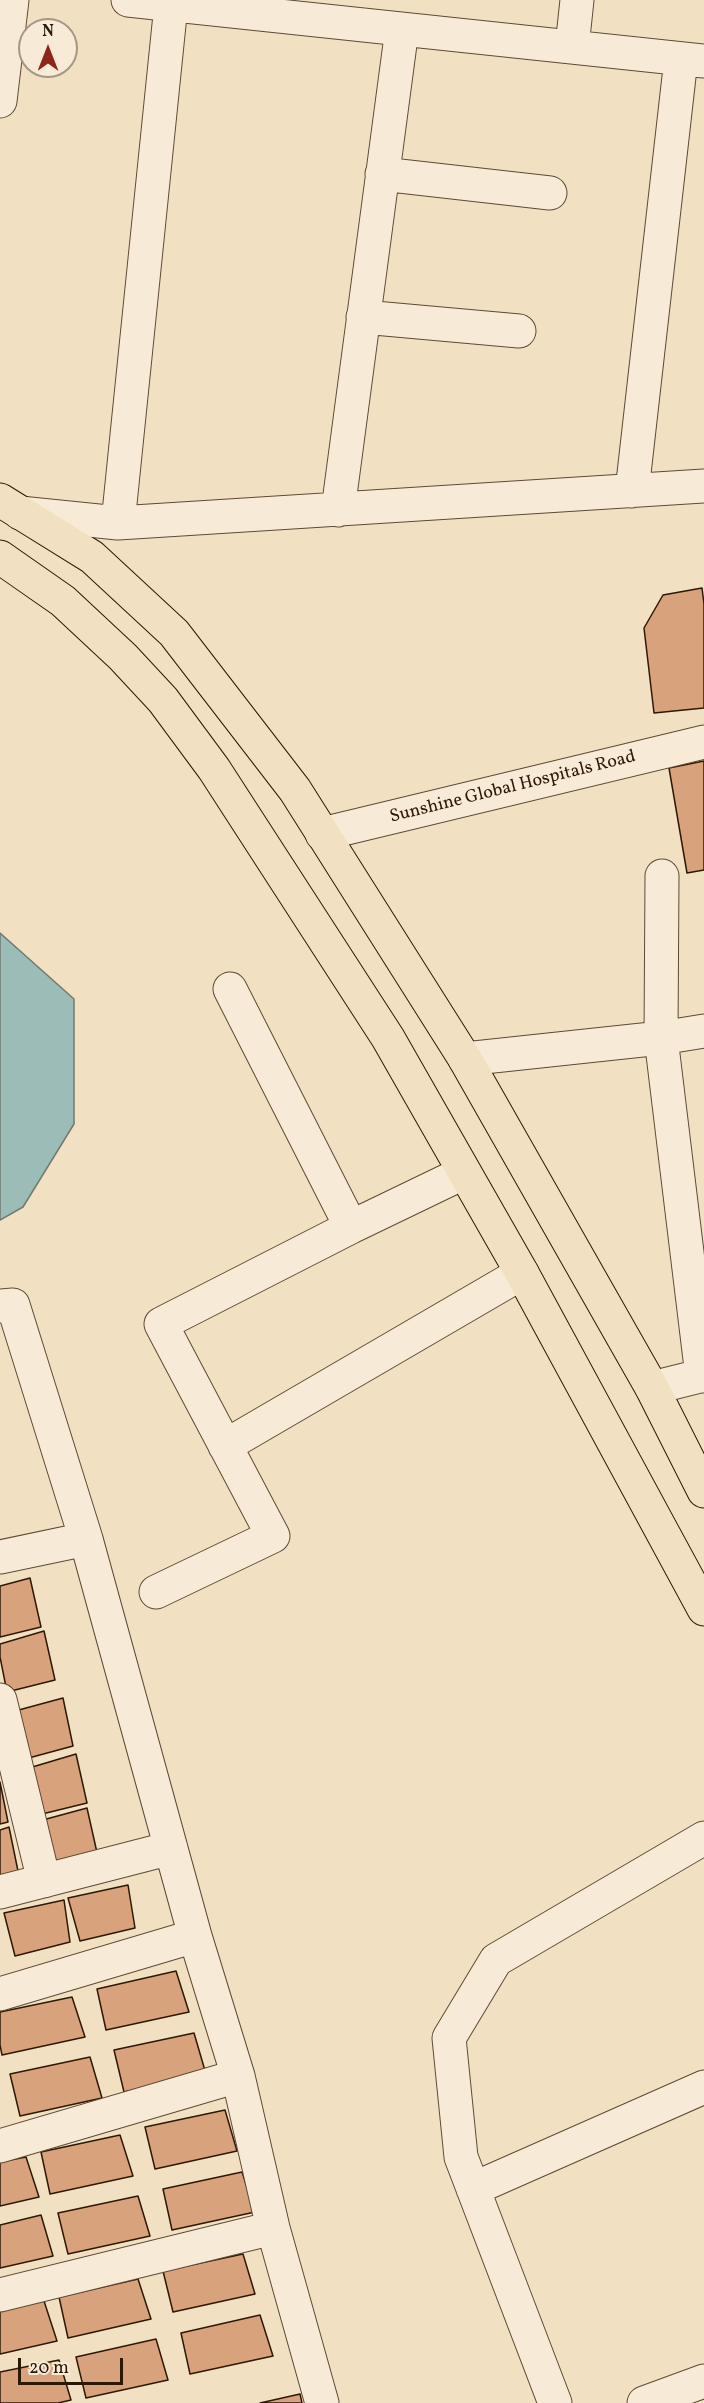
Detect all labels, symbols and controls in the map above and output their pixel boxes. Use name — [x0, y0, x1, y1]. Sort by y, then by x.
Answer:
north arrow — [18, 18, 78, 78]
text: N — [42, 21, 54, 43]
street label: Sunshine Global Hospitals Road — [388, 747, 638, 829]
scale bar — [21, 2346, 126, 2384]
text: 20 m — [29, 2356, 69, 2381]

